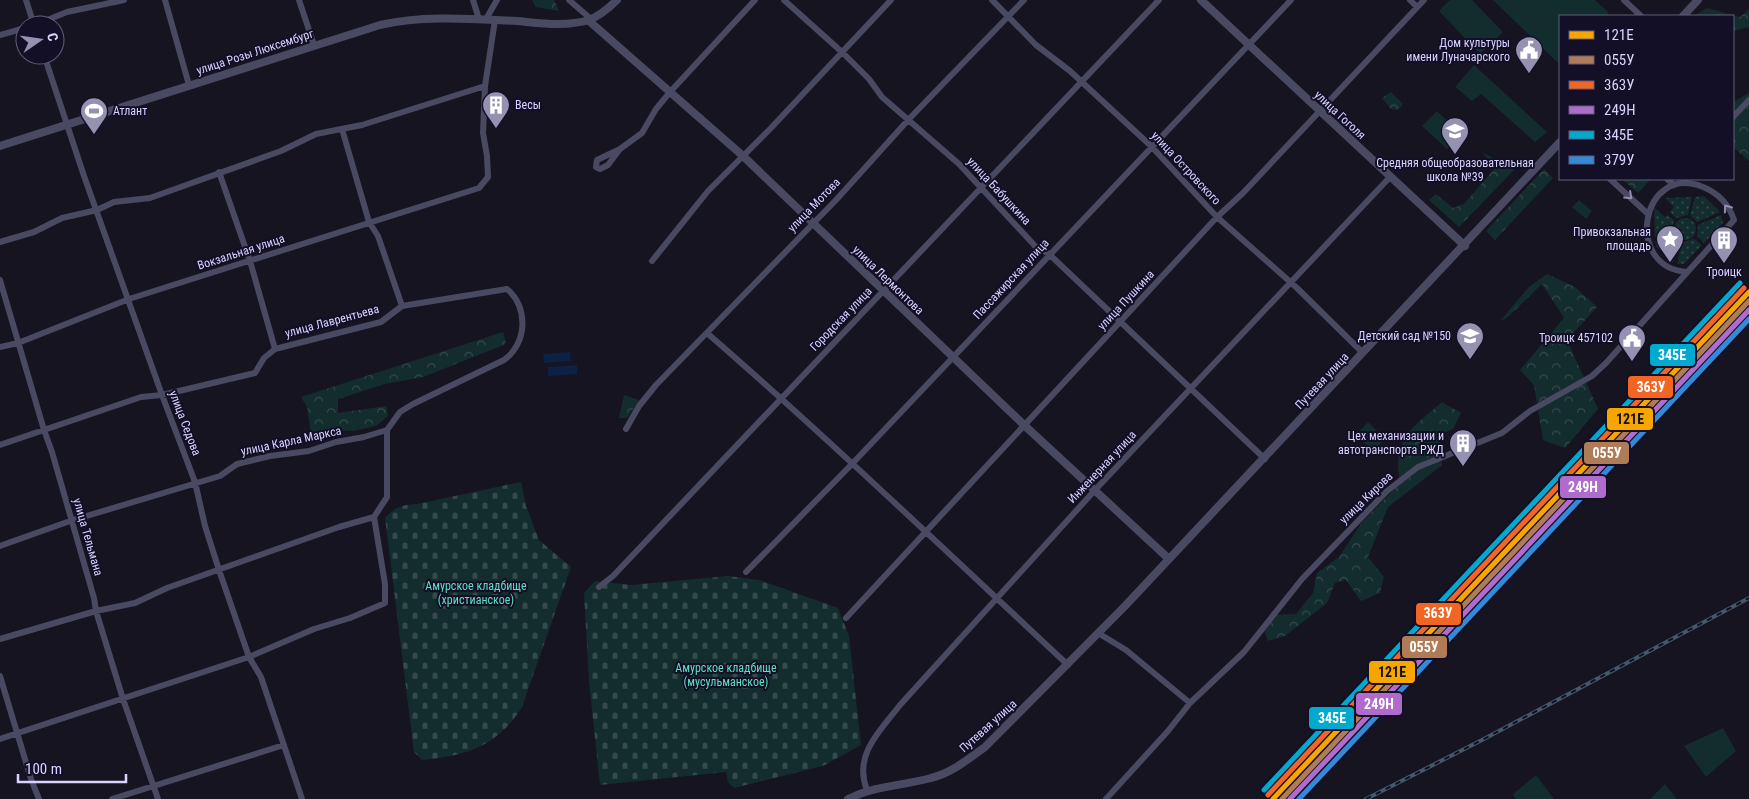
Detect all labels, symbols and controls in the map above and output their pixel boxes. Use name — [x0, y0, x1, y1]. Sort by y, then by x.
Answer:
north arrow — [15, 15, 65, 65]
legend — [1559, 15, 1734, 180]
street label: улица Розы Люксембург — [195, 26, 316, 78]
text: 121Е — [1604, 26, 1634, 44]
text: С — [44, 31, 61, 43]
public building icon: Дом культуры имени Луначарского — [1514, 35, 1544, 74]
place label: Дом культуры имени Луначарского — [1406, 36, 1510, 64]
text: 055У — [1604, 51, 1634, 69]
text: 363У — [1604, 76, 1634, 94]
street label: улица Гоголя — [1312, 88, 1368, 142]
building icon: Весы — [481, 90, 511, 129]
sports icon: Атлант — [79, 96, 109, 135]
place label: Весы — [515, 98, 541, 112]
text: 249Н — [1604, 101, 1636, 119]
place label: Атлант — [113, 104, 147, 118]
school or university icon: Средняя общеобразовательная школа №39 — [1440, 116, 1470, 155]
text: 345Е — [1604, 126, 1634, 144]
street label: улица Островского — [1148, 128, 1224, 208]
text: 379У — [1604, 151, 1634, 169]
street label: улица Бабушкина — [964, 154, 1034, 228]
place label: Средняя общеобразовательная школа №39 — [1376, 156, 1534, 184]
street label: улица Мотова — [785, 175, 843, 235]
one-way arrow — [1623, 190, 1632, 199]
one-way arrow — [1724, 204, 1733, 213]
place icon: Привокзальная площадь — [1655, 224, 1685, 263]
place label: Привокзальная площадь — [1573, 225, 1651, 253]
building icon: Троицк — [1709, 225, 1739, 264]
street label: Вокзальная улица — [196, 231, 287, 273]
street label: Пассажирская улица — [970, 236, 1052, 322]
street label: улица Лермонтова — [850, 243, 927, 318]
place label: Троицк — [1706, 265, 1742, 279]
street label: улица Пушкина — [1095, 267, 1157, 333]
street label: Городская улица — [807, 284, 875, 354]
street label: улица Лаврентьева — [283, 302, 381, 340]
school or university icon: Детский сад №150 — [1455, 321, 1485, 360]
public building icon: Троицк 457102 — [1617, 323, 1647, 362]
place label: Детский сад №150 — [1358, 329, 1451, 343]
place label: Троицк 457102 — [1539, 331, 1613, 345]
line badge: 345Е — [1649, 343, 1696, 367]
text: 345Е — [1658, 347, 1686, 363]
street label: Путевая улица — [1292, 350, 1352, 412]
line badge: 363У — [1627, 375, 1674, 399]
text: 363У — [1637, 379, 1666, 395]
street label: улица Седова — [166, 389, 204, 458]
line badge: 121Е — [1606, 407, 1654, 431]
text: 121Е — [1616, 411, 1644, 427]
street label: улица Карла Маркса — [239, 423, 343, 458]
street label: Инженерная улица — [1065, 428, 1139, 506]
building icon: Цех механизации и автотранспорта РЖД — [1448, 428, 1478, 467]
place label: Цех механизации и автотранспорта РЖД — [1338, 429, 1444, 457]
line badge: 055У — [1583, 441, 1630, 465]
text: 055У — [1593, 445, 1622, 461]
street label: улица Кирова — [1337, 469, 1396, 527]
line badge: 249Н — [1559, 475, 1607, 499]
text: 249Н — [1568, 479, 1598, 495]
street label: улица Тельмана — [70, 497, 106, 578]
park label: Амурское кладбище (христианское) — [425, 579, 527, 607]
line badge: 363У — [1415, 602, 1462, 626]
text: 363У — [1424, 605, 1453, 621]
line badge: 055У — [1401, 635, 1448, 659]
text: 055У — [1410, 639, 1439, 655]
line badge: 121Е — [1368, 660, 1416, 684]
park label: Амурское кладбище (мусульманское) — [675, 661, 777, 689]
text: 121Е — [1378, 664, 1406, 680]
line badge: 249Н — [1355, 692, 1403, 716]
text: 249Н — [1364, 696, 1394, 712]
street label: Путевая улица — [957, 697, 1020, 755]
line badge: 345Е — [1308, 706, 1355, 730]
text: 345Е — [1318, 710, 1346, 726]
scale bar — [18, 752, 125, 784]
text: 100 m — [25, 760, 62, 778]

